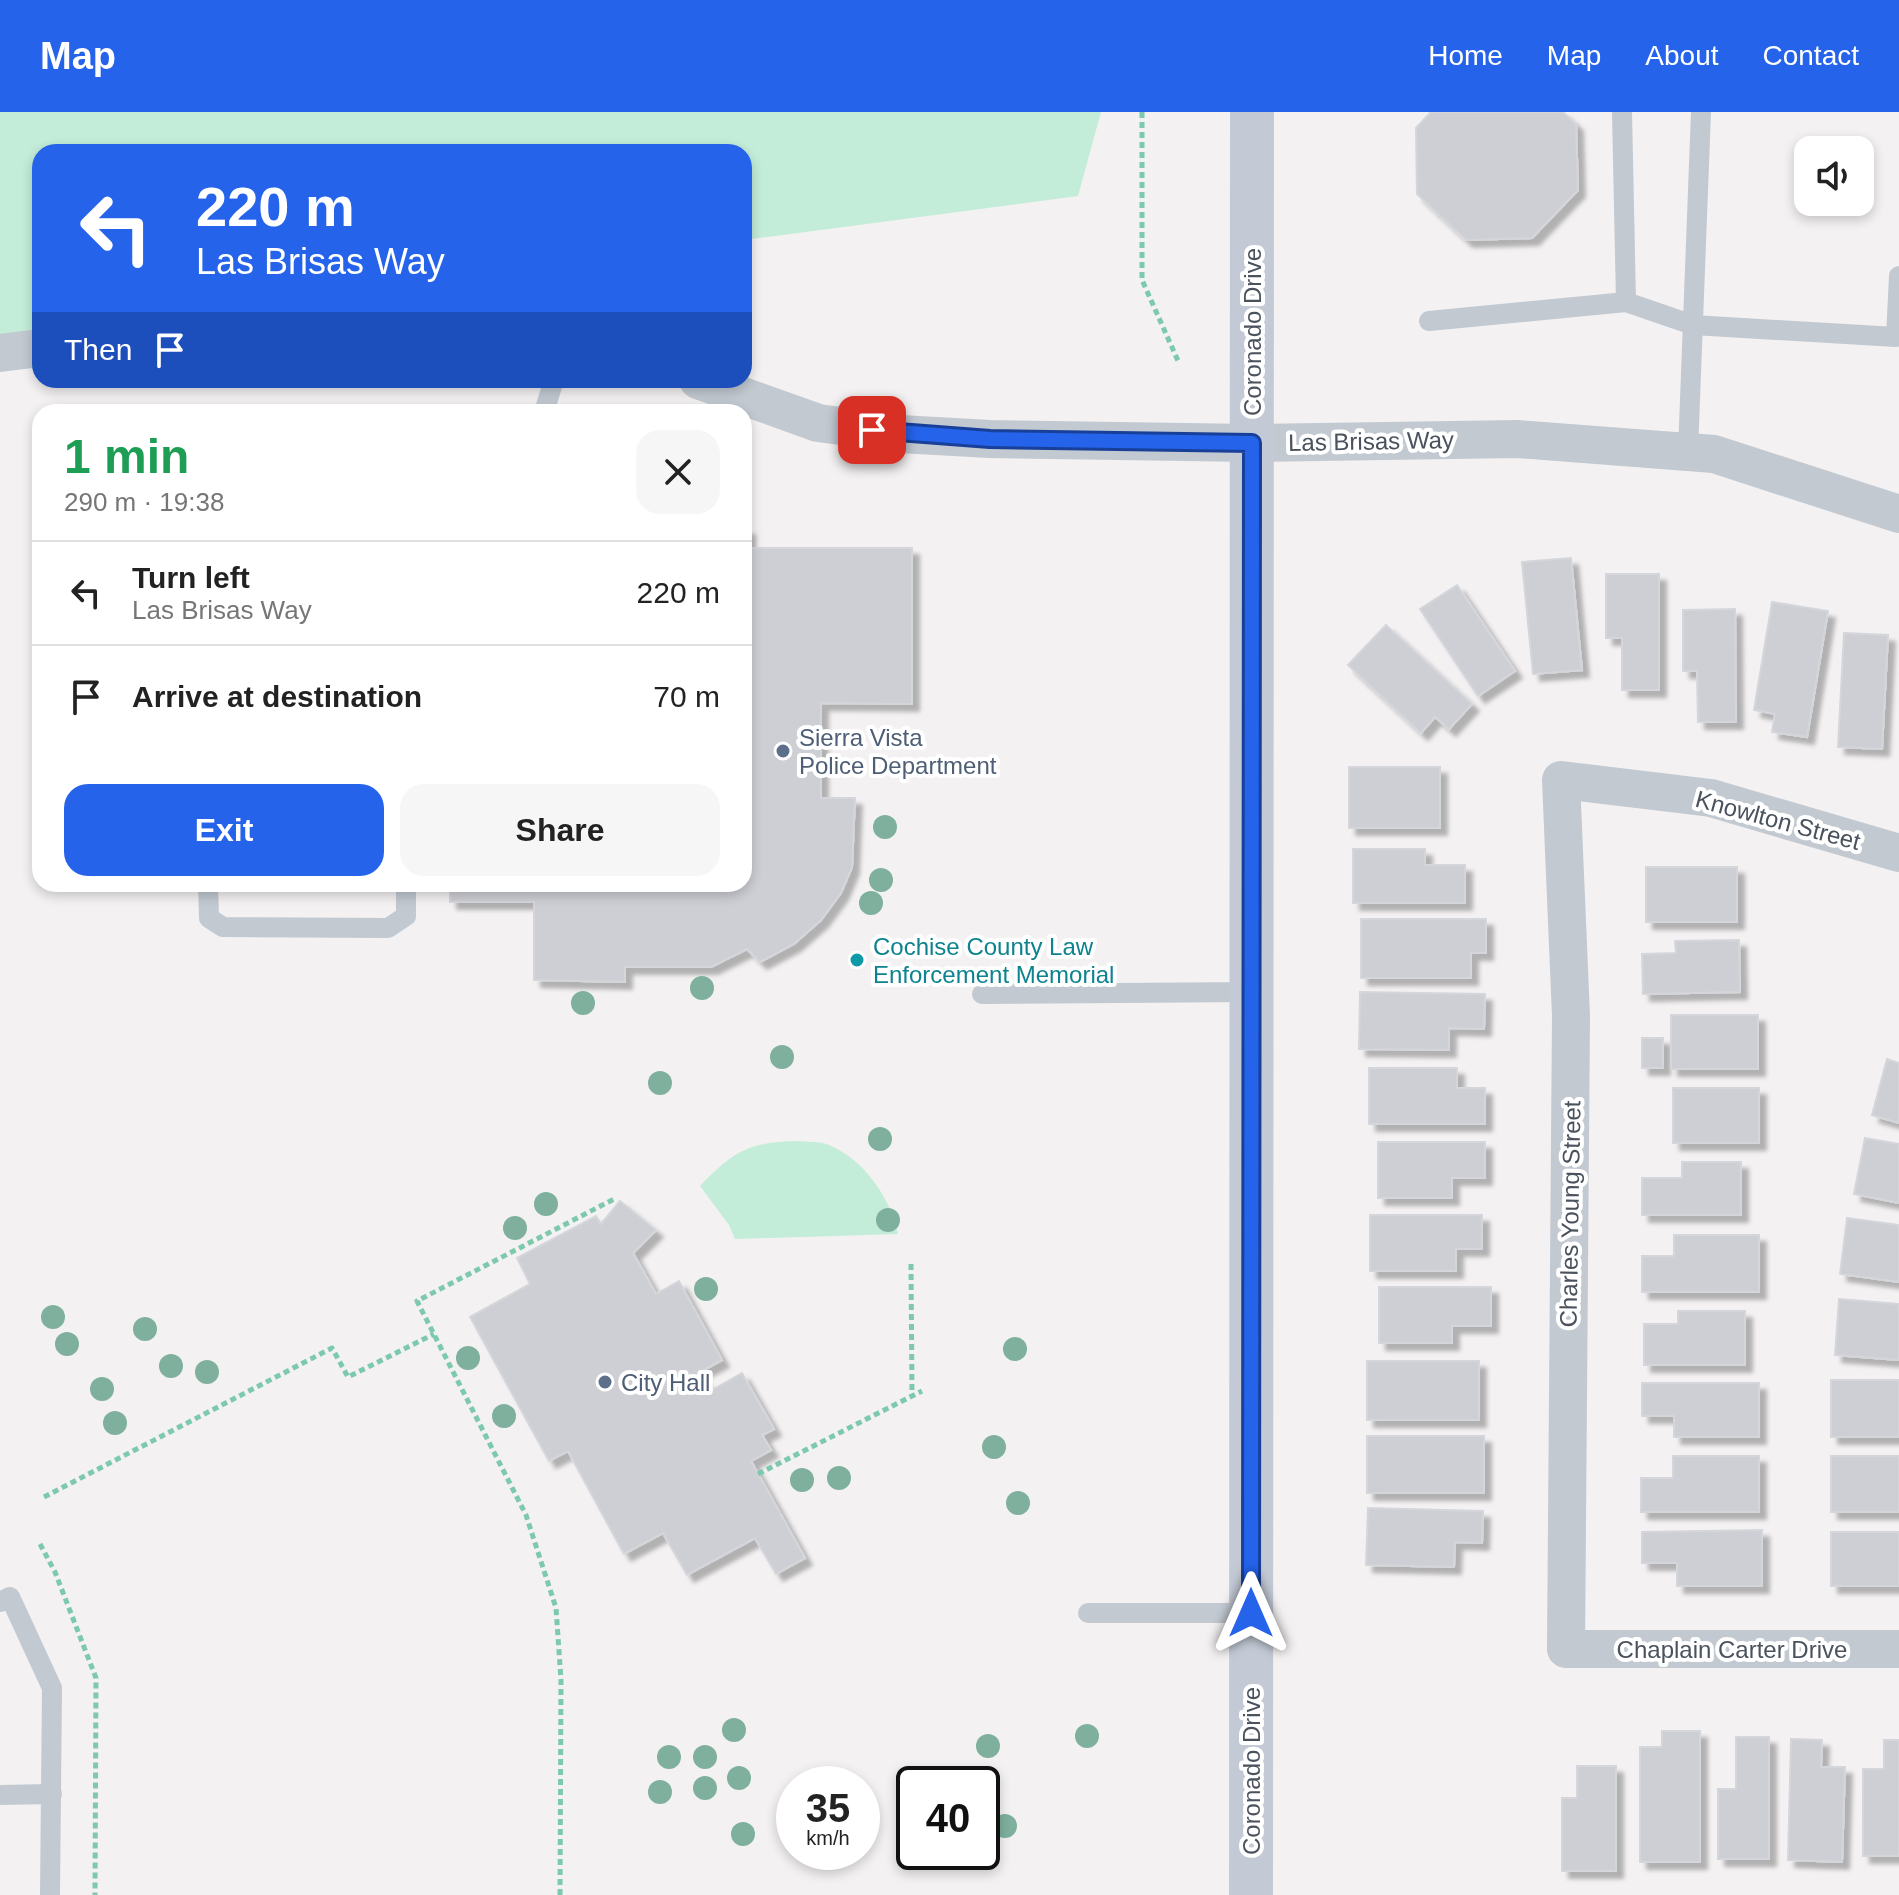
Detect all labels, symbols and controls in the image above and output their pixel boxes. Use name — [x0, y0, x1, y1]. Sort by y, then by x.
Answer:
text: Map — [40, 35, 116, 77]
text: Home — [1428, 40, 1503, 71]
text: Map — [1547, 40, 1601, 71]
text: About — [1645, 40, 1719, 71]
text: Contact — [1763, 40, 1859, 71]
map controls — [1794, 136, 1874, 216]
button: sound — [1794, 136, 1874, 216]
text: 220 m — [196, 175, 355, 238]
icon: left — [64, 176, 168, 280]
text: Las Brisas Way — [196, 241, 445, 282]
street label: Coronado Drive — [1239, 248, 1266, 416]
icon: arrive — [148, 328, 192, 372]
text: Then — [64, 333, 132, 366]
pin — [838, 396, 906, 464]
icon: arrive — [850, 408, 894, 452]
street label: Las Brisas Way — [1288, 426, 1454, 456]
text: 1 min — [64, 430, 189, 483]
button: close — [636, 430, 720, 514]
text: 290 m · 19:38 — [64, 487, 224, 517]
text: Turn left — [132, 561, 250, 594]
icon: left — [64, 571, 108, 615]
text: 220 m — [637, 576, 720, 609]
text: Las Brisas Way — [132, 595, 312, 625]
icon: arrive — [64, 675, 108, 719]
text: Arrive at destination — [132, 680, 422, 713]
text: 70 m — [653, 680, 720, 713]
place label: Sierra Vista Police Department — [799, 724, 997, 779]
marker: Sierra Vista Police Department — [774, 742, 792, 760]
button: Exit — [64, 784, 384, 876]
button: Share — [400, 784, 720, 876]
street label: Knowlton Street — [1693, 785, 1864, 855]
place label: Cochise County Law Enforcement Memorial — [873, 933, 1114, 988]
marker: Cochise County Law Enforcement Memorial — [848, 951, 866, 969]
street label: Charles Young Street — [1555, 1100, 1585, 1328]
place label: City Hall — [621, 1369, 710, 1396]
marker: City Hall — [596, 1373, 614, 1391]
position arrow — [1209, 1571, 1293, 1655]
street label: Chaplain Carter Drive — [1617, 1636, 1847, 1663]
street label: Coronado Drive — [1238, 1687, 1265, 1855]
speed limit sign: 40 — [896, 1766, 1000, 1870]
text: 35 — [806, 1786, 850, 1830]
text: km/h — [806, 1827, 850, 1849]

